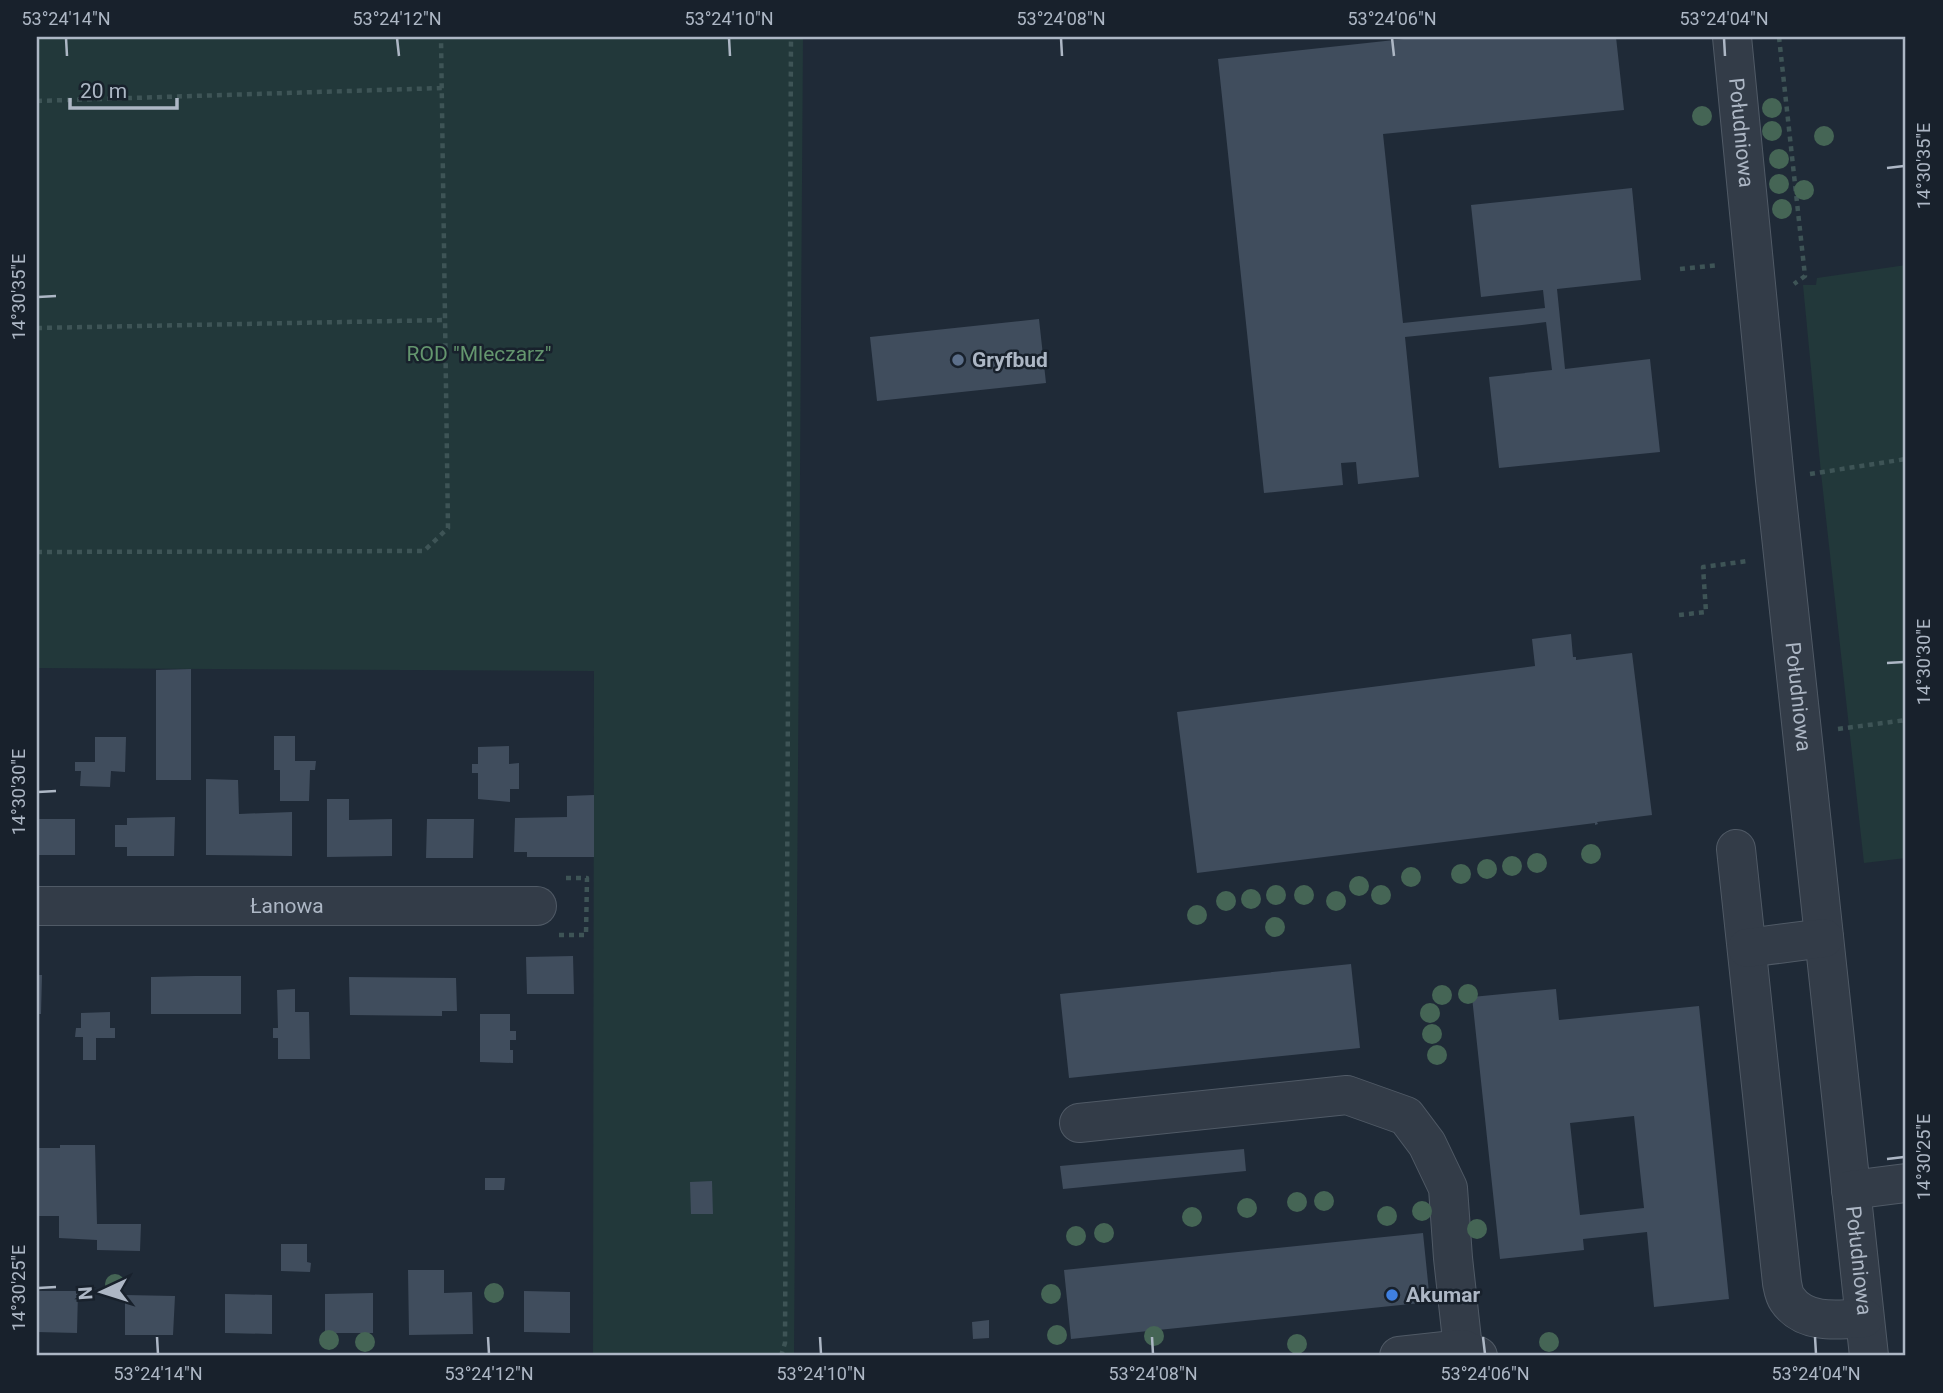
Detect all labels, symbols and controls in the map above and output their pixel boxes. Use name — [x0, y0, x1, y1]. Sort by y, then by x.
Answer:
text: 53°24'14"N — [21, 8, 111, 29]
text: 53°24'12"N — [352, 8, 442, 29]
text: 53°24'10"N — [684, 8, 774, 29]
text: 53°24'08"N — [1016, 8, 1106, 29]
text: 53°24'06"N — [1347, 8, 1437, 29]
text: 53°24'04"N — [1679, 8, 1769, 29]
scale bar — [70, 66, 177, 110]
street label: Południowa — [1724, 77, 1759, 189]
text: 20 m — [80, 79, 127, 103]
text: 14°30'35"E — [1913, 123, 1934, 209]
text: 14°30'35"E — [8, 254, 29, 340]
park label: ROD "Mleczarz" — [407, 342, 551, 366]
place label: Gryfbud — [972, 348, 1048, 372]
marker: Gryfbud — [950, 352, 966, 368]
text: 14°30'30"E — [1913, 619, 1934, 705]
street label: Południowa — [1780, 641, 1816, 753]
text: 14°30'30"E — [8, 749, 29, 835]
street label: Łanowa — [250, 894, 324, 918]
text: 14°30'25"E — [1913, 1114, 1934, 1200]
street label: Południowa — [1841, 1204, 1877, 1316]
text: 14°30'25"E — [8, 1245, 29, 1331]
north arrow — [66, 1256, 136, 1326]
place label: Akumar — [1406, 1283, 1481, 1307]
text: N — [74, 1286, 97, 1301]
marker: Akumar — [1384, 1287, 1400, 1303]
text: 53°24'14"N — [113, 1363, 203, 1384]
text: 53°24'12"N — [444, 1363, 534, 1384]
text: 53°24'10"N — [776, 1363, 866, 1384]
text: 53°24'08"N — [1108, 1363, 1198, 1384]
text: 53°24'06"N — [1440, 1363, 1530, 1384]
text: 53°24'04"N — [1771, 1363, 1861, 1384]

